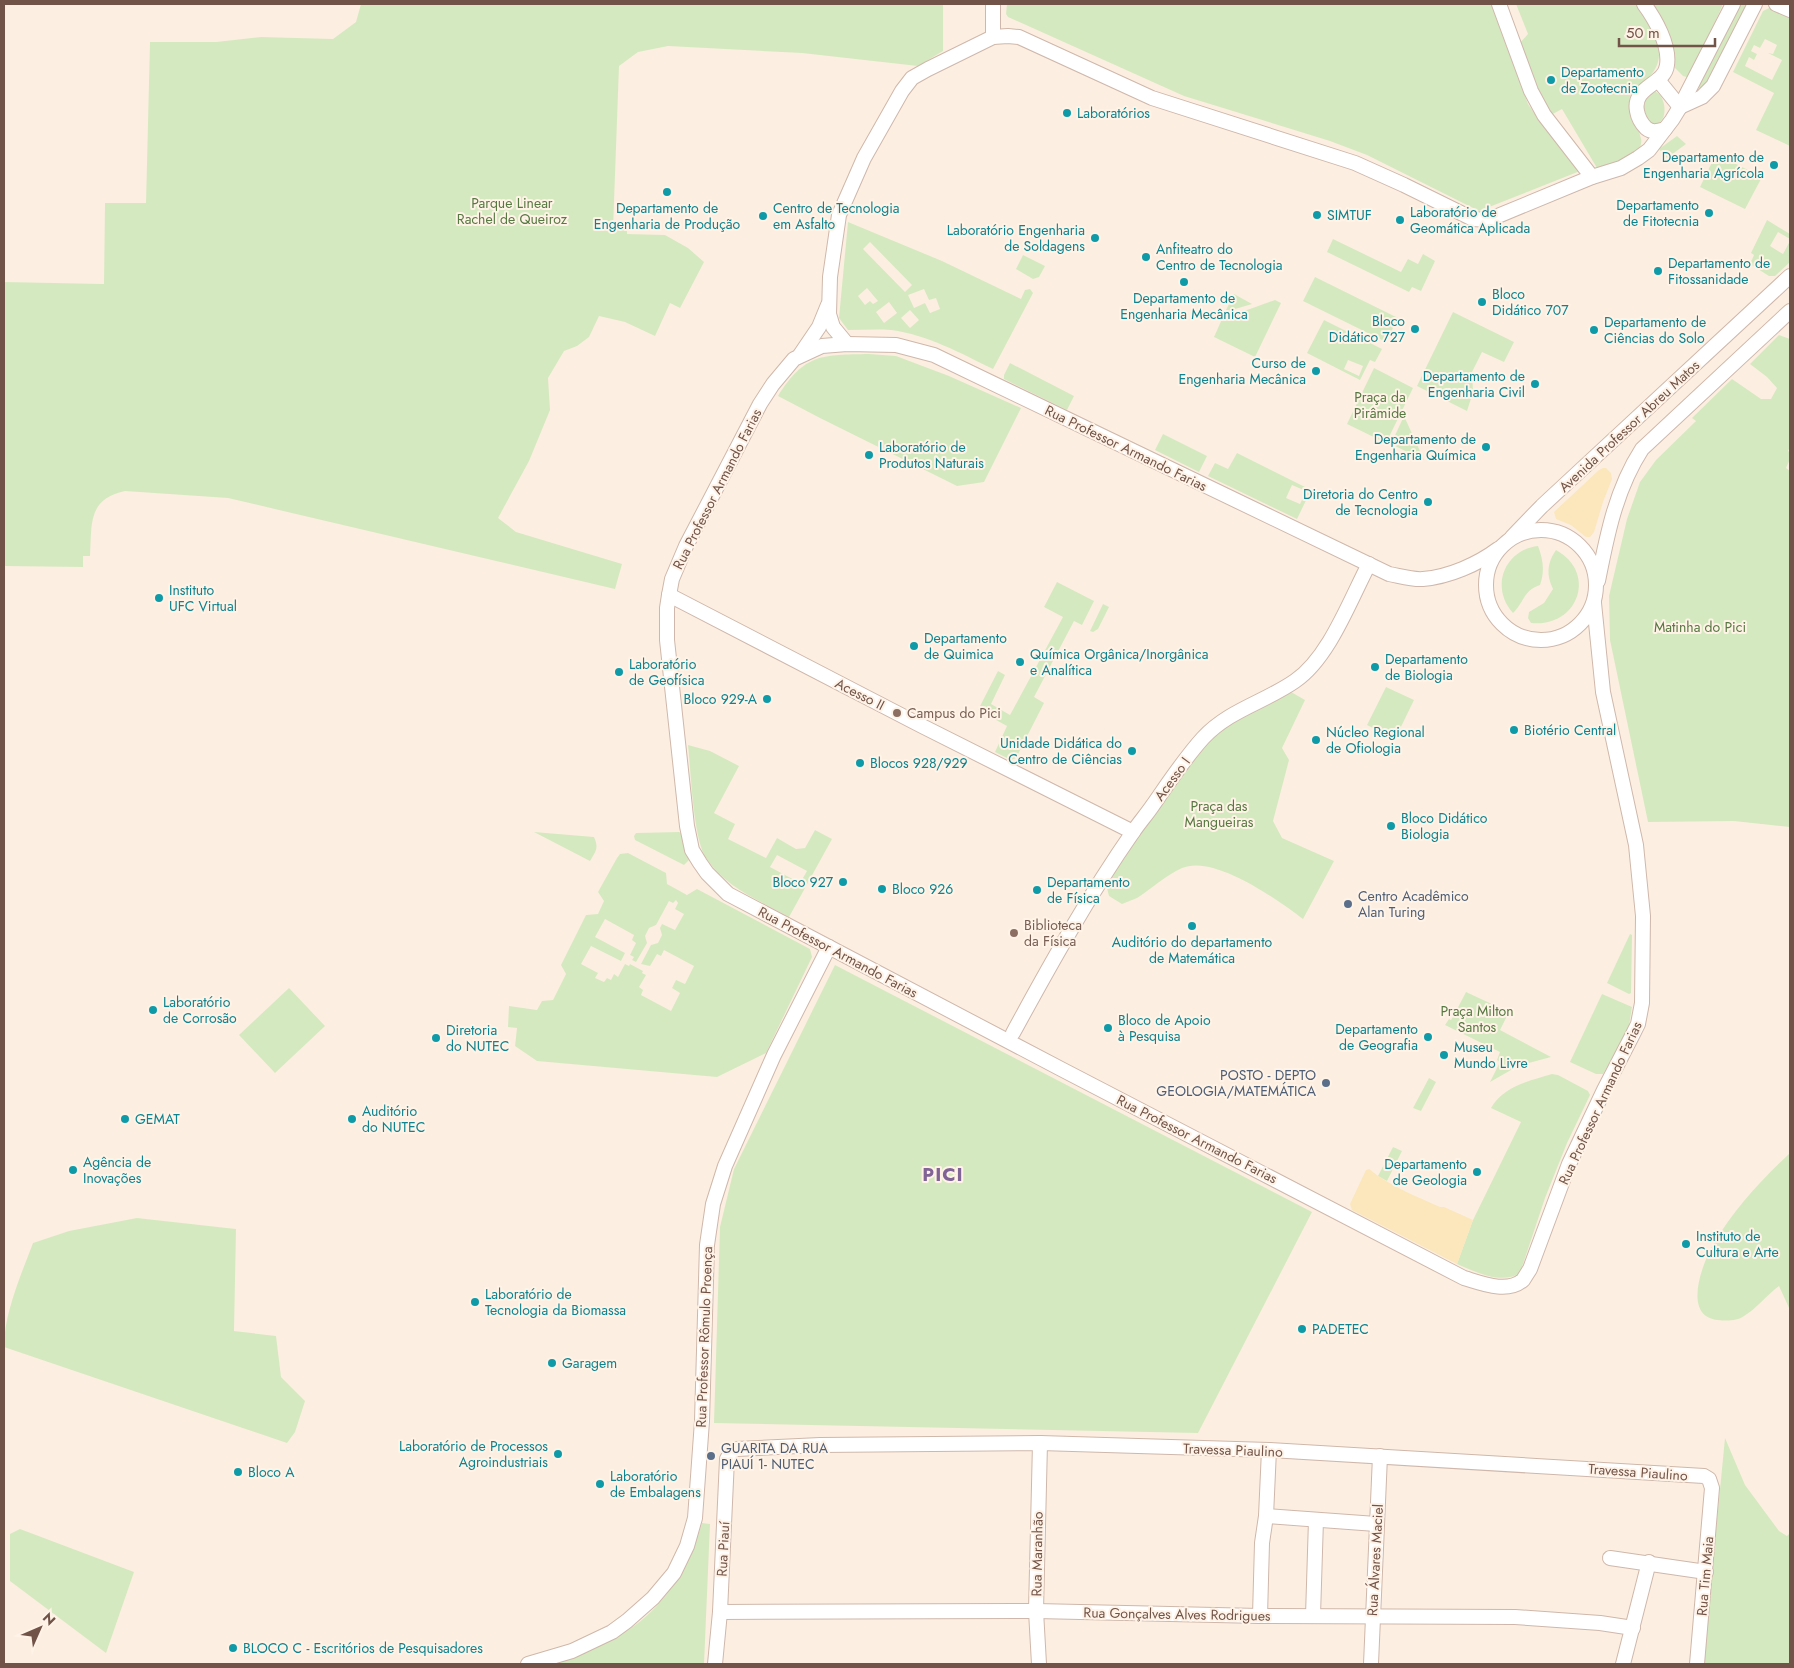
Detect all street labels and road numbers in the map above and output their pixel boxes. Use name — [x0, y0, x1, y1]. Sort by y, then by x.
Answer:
street label: Avenida Professor Abreu Matos — [1554, 355, 1704, 497]
street label: Rua Professor Armando Farias — [1042, 400, 1211, 496]
street label: Rua Professor Armando Farias — [668, 405, 766, 573]
street label: Acesso II — [832, 673, 888, 715]
street label: Acesso I — [1149, 753, 1195, 805]
street label: Rua Professor Armando Farias — [755, 901, 922, 1003]
street label: Rua Professor Armando Farias — [1553, 1018, 1647, 1188]
street label: Rua Professor Armando Farias — [1113, 1090, 1281, 1188]
street label: Rua Professor Rômulo Proença — [691, 1246, 717, 1428]
street label: Travessa Piaulino — [1183, 1438, 1283, 1462]
street label: Travessa Piaulino — [1588, 1459, 1689, 1485]
street label: Rua Álvares Maciel — [1362, 1504, 1388, 1616]
street label: Rua Maranhão — [1026, 1511, 1048, 1597]
street label: Rua Piauí — [712, 1520, 735, 1577]
street label: Rua Tim Maia — [1692, 1535, 1718, 1617]
street label: Rua Gonçalves Alves Rodrigues — [1083, 1602, 1271, 1626]

